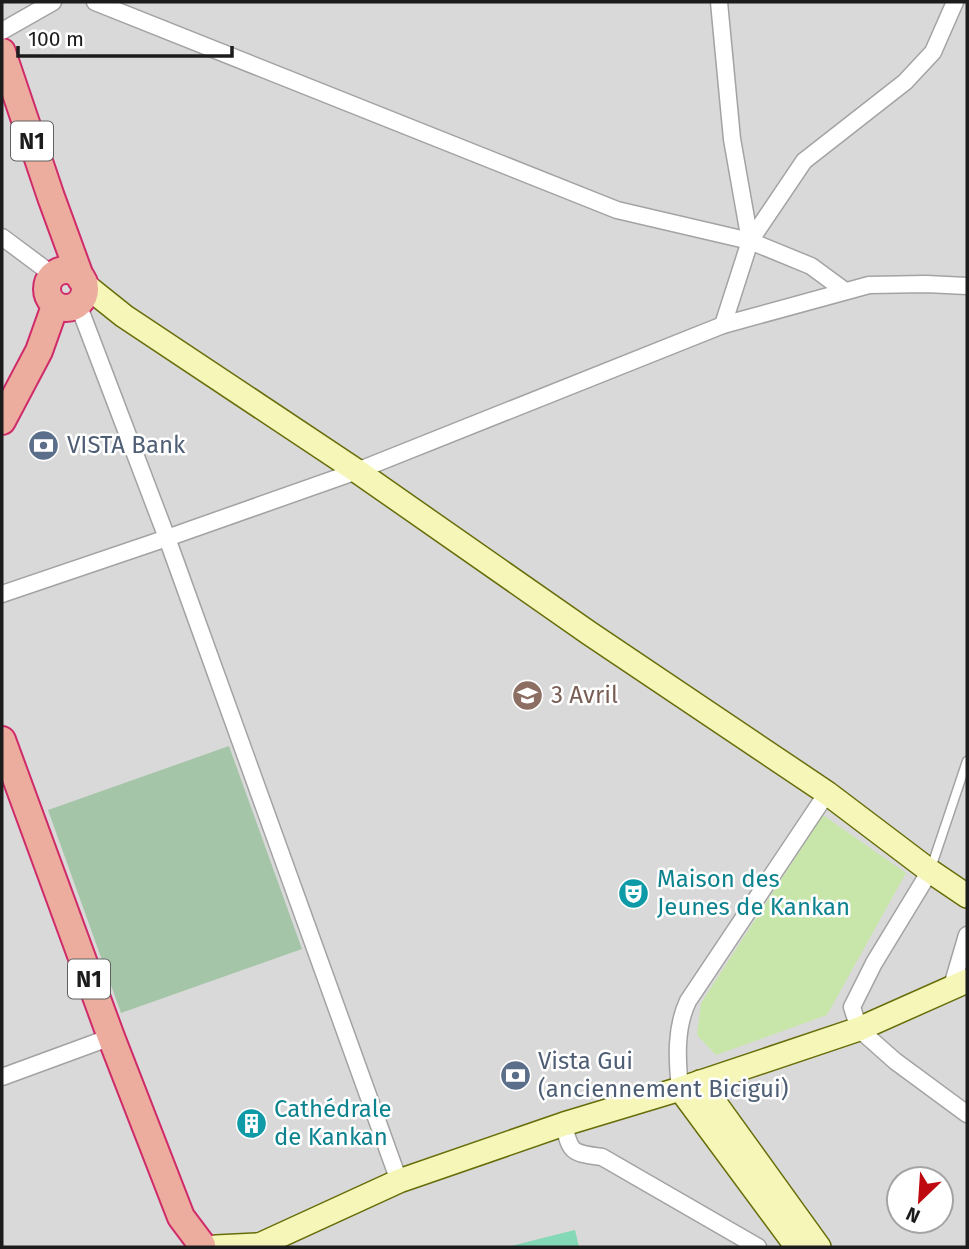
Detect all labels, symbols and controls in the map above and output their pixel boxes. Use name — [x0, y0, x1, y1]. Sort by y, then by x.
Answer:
scale bar — [18, 14, 231, 58]
text: 100 m — [28, 26, 84, 52]
road number: N1 — [11, 122, 53, 160]
bank icon: VISTA Bank — [27, 428, 61, 462]
place label: VISTA Bank — [67, 431, 186, 459]
school or university icon: 3 Avril — [511, 678, 545, 712]
place label: 3 Avril — [551, 681, 618, 709]
place label: Maison des Jeunes de Kankan — [657, 865, 850, 921]
theatre icon: Maison des Jeunes de Kankan — [617, 876, 651, 910]
road number: N1 — [68, 960, 110, 998]
place label: Vista Gui (anciennement Bicigui) — [538, 1047, 789, 1103]
bank icon: Vista Gui (anciennement Bicigui) — [498, 1058, 532, 1092]
place label: Cathédrale de Kankan — [274, 1095, 392, 1151]
building icon: Cathédrale de Kankan — [234, 1106, 268, 1140]
north arrow — [885, 1165, 955, 1235]
text: N — [902, 1202, 924, 1228]

